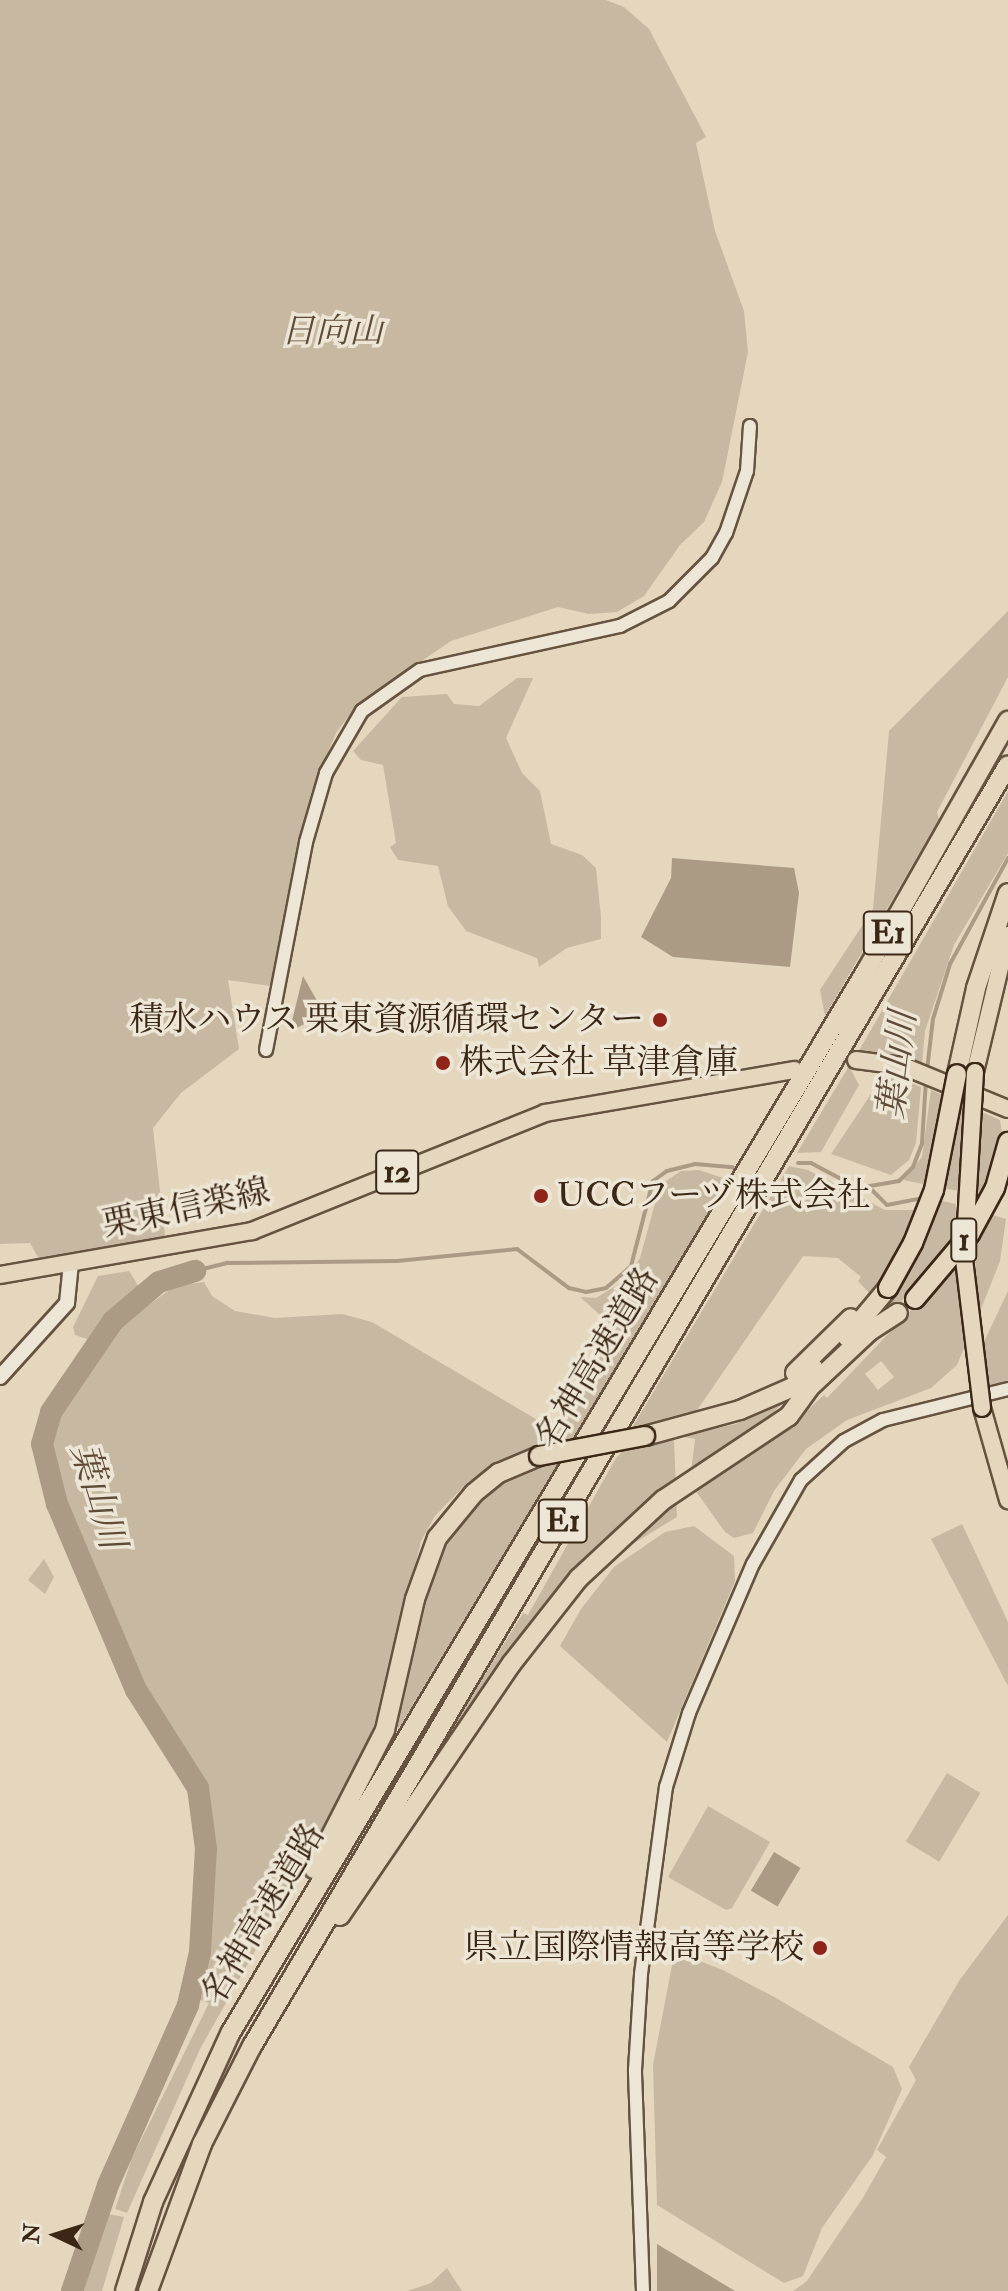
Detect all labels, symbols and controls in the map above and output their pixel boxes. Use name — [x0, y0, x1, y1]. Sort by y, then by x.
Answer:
park label: 日向山 — [281, 312, 383, 352]
road number: E1 — [862, 905, 914, 961]
place label: 積水ハウス 栗東資源循環センター — [127, 1000, 644, 1040]
water label: 葉山川 — [869, 1009, 925, 1121]
marker: 積水ハウス 栗東資源循環センター — [651, 1011, 669, 1029]
place label: 株式会社 草津倉庫 — [459, 1043, 738, 1083]
marker: 株式会社 草津倉庫 — [434, 1054, 452, 1072]
road number: 12 — [375, 1144, 419, 1200]
street label: 栗東信楽線 — [99, 1170, 273, 1246]
place label: UCCフーヅ株式会社 — [557, 1176, 872, 1216]
marker: UCCフーヅ株式会社 — [532, 1187, 550, 1205]
road number: 1 — [950, 1212, 978, 1268]
street label: 名神高速道路 — [527, 1260, 667, 1456]
water label: 葉山川 — [62, 1438, 134, 1554]
road number: E1 — [537, 1493, 589, 1549]
street label: 名神高速道路 — [193, 1816, 333, 2012]
place label: 県立国際情報高等学校 — [464, 1928, 804, 1968]
marker: 県立国際情報高等学校 — [811, 1939, 829, 1957]
north arrow — [16, 2195, 96, 2275]
text: N — [17, 2223, 47, 2244]

